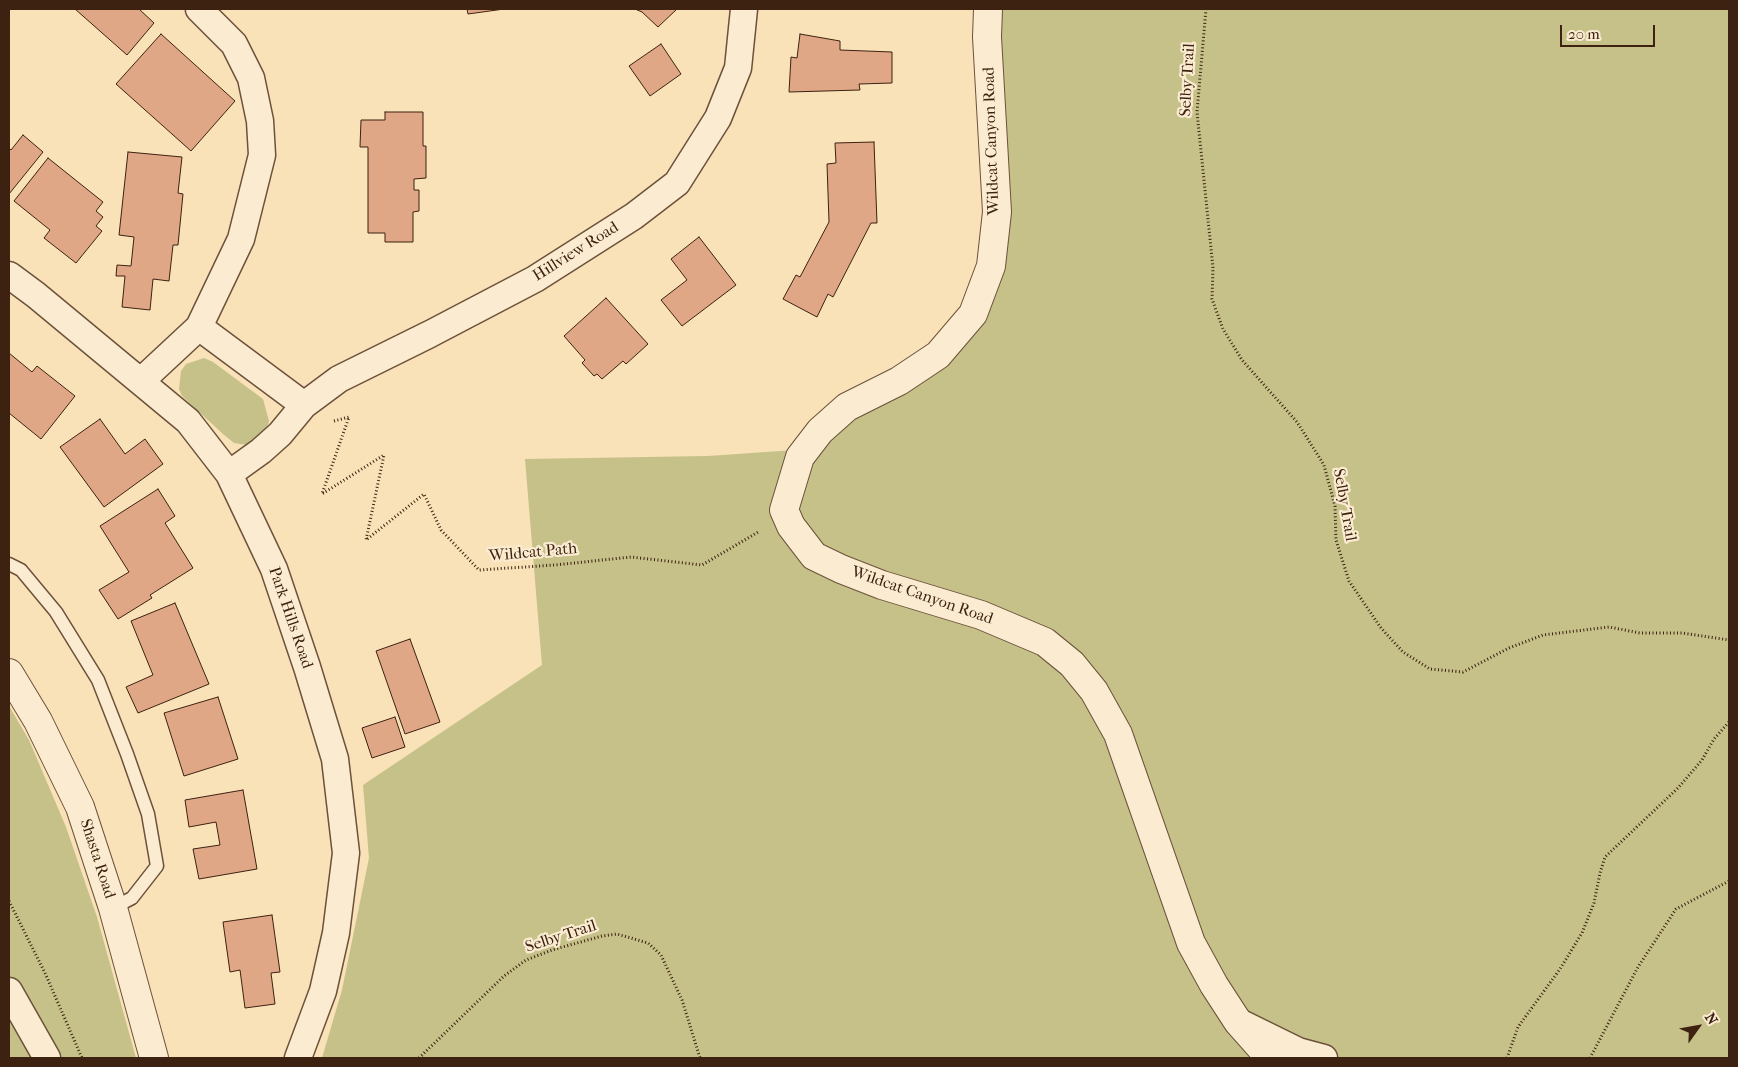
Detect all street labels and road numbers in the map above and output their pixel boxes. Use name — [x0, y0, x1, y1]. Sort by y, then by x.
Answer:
street label: Selby Trail — [1176, 43, 1200, 117]
street label: Wildcat Canyon Road — [980, 66, 1004, 216]
street label: Hillview Road — [530, 218, 622, 286]
street label: Selby Trail — [1328, 467, 1360, 543]
street label: Wildcat Path — [488, 540, 578, 566]
street label: Wildcat Canyon Road — [849, 563, 995, 629]
street label: Park Hills Road — [264, 565, 316, 671]
street label: Shasta Road — [75, 817, 119, 901]
street label: Selby Trail — [523, 917, 599, 957]

